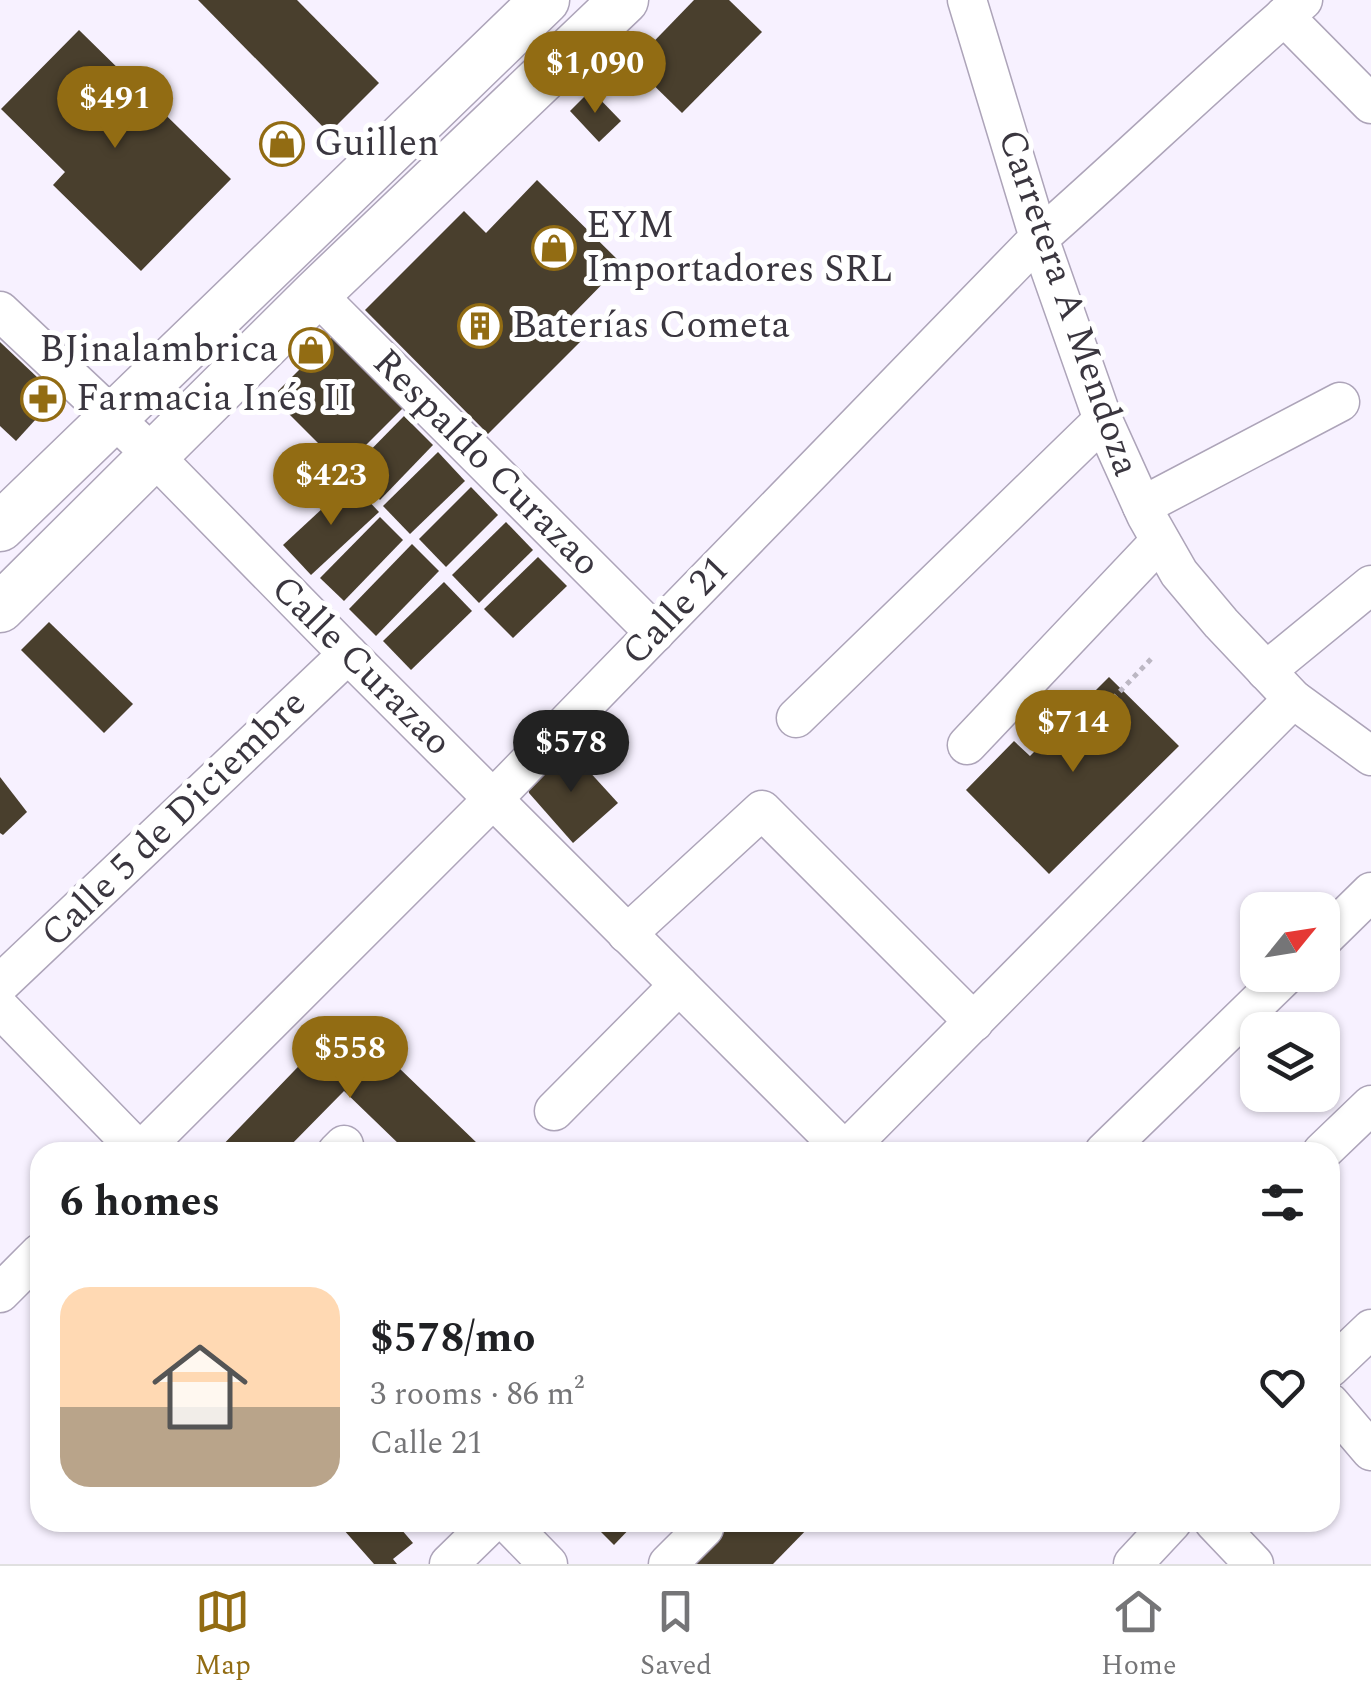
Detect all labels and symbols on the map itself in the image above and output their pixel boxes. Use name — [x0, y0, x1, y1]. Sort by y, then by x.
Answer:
pin: $1,090 — [514, 31, 676, 116]
pin: $491 — [56, 66, 174, 151]
place label: Guillen — [314, 115, 439, 173]
shop icon: Guillen — [259, 121, 305, 167]
street label: Carretera A Mendoza — [981, 122, 1155, 485]
place label: EYM Importadores SRL — [586, 197, 893, 299]
shop icon: EYM Importadores SRL — [531, 225, 577, 271]
place label: Baterías Cometa — [512, 297, 791, 355]
building icon: Baterías Cometa — [457, 303, 503, 349]
place label: BJinalambrica — [39, 321, 278, 379]
shop icon: BJinalambrica — [288, 327, 334, 373]
street label: Respaldo Curazao — [359, 336, 613, 590]
place label: Farmacia Inés II — [76, 370, 352, 428]
pharmacy icon: Farmacia Inés II — [20, 376, 66, 422]
pin: $423 — [272, 443, 390, 528]
street label: Calle 21 — [609, 543, 743, 679]
street label: Calle Curazao — [257, 562, 465, 770]
street label: Calle 5 de Diciembre — [28, 676, 320, 962]
pin: $714 — [1014, 690, 1132, 775]
pin: $578 — [512, 710, 630, 795]
north arrow — [1240, 892, 1340, 992]
pin: $558 — [291, 1016, 409, 1101]

